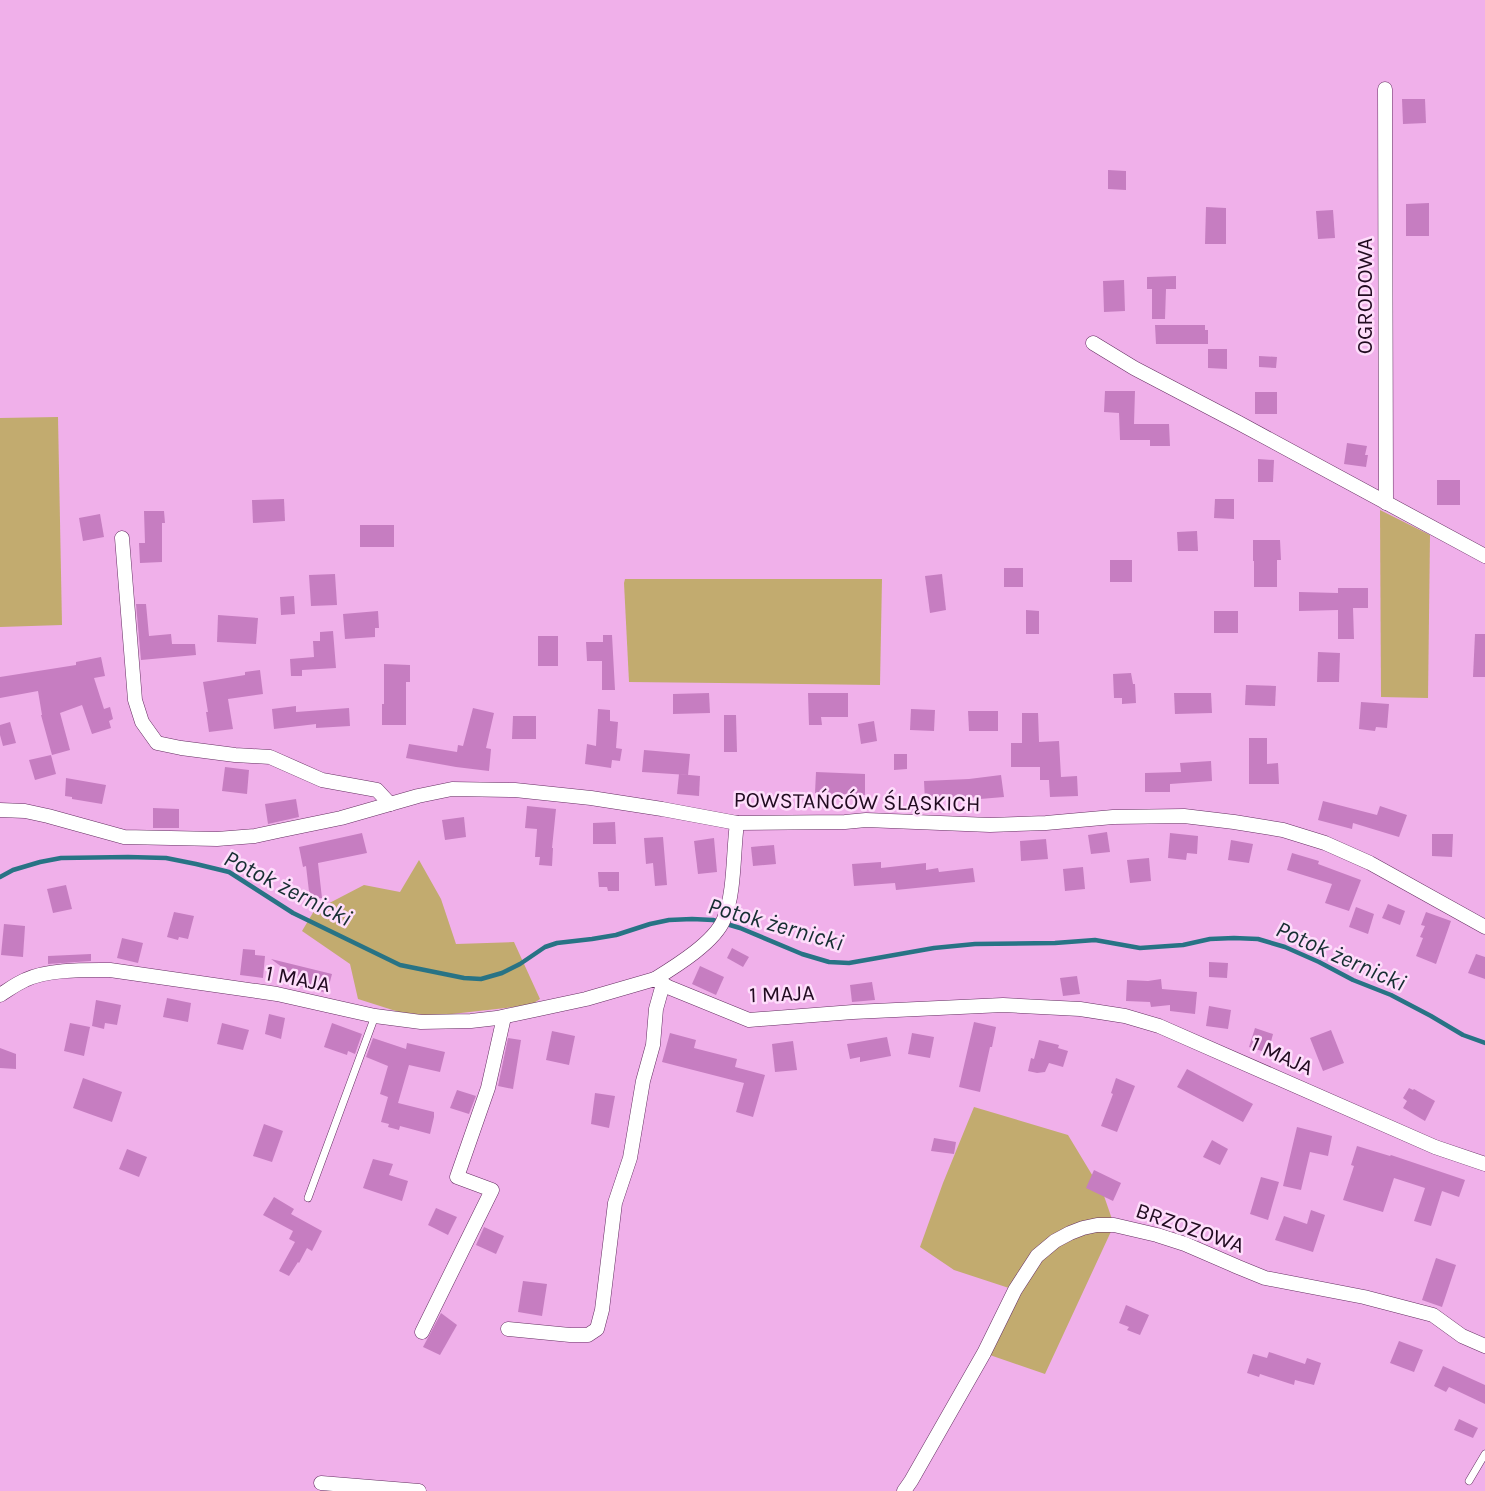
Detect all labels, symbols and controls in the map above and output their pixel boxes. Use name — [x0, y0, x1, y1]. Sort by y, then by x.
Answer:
street label: OGRODOWA — [1352, 237, 1378, 354]
street label: POWSTAŃCÓW ŚLĄSKICH — [733, 786, 981, 817]
water label: Potok żernicki — [219, 844, 357, 932]
water label: Potok żernicki — [705, 891, 847, 957]
water label: Potok żernicki — [1271, 915, 1411, 997]
street label: 1 MAJA — [263, 960, 333, 998]
street label: 1 MAJA — [749, 980, 815, 1008]
street label: 1 MAJA — [1247, 1031, 1317, 1081]
street label: BRZOZOWA — [1132, 1197, 1248, 1259]

